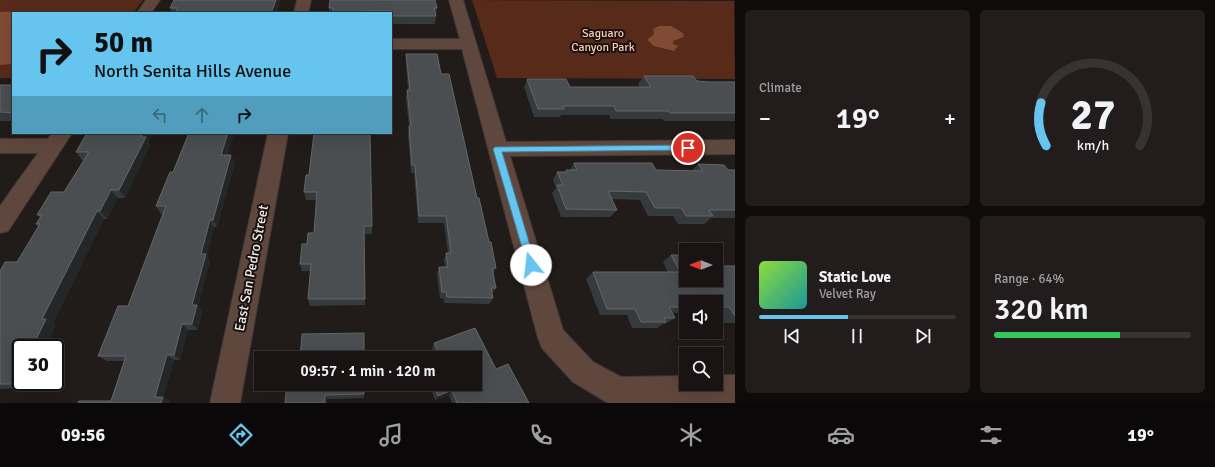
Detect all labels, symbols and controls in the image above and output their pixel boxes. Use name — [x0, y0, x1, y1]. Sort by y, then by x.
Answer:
text: 50 m — [94, 26, 153, 60]
park label: Saguaro Canyon Park — [571, 26, 635, 55]
icon: right — [28, 28, 80, 80]
text: North Senita Hills Avenue — [94, 60, 291, 82]
text: Climate — [759, 80, 802, 96]
text: 27 — [1070, 90, 1115, 141]
text: 19° — [836, 100, 879, 137]
icon: left — [149, 104, 171, 126]
icon: ahead — [191, 104, 213, 126]
icon: right — [233, 104, 255, 126]
text: − — [759, 105, 771, 132]
text: + — [944, 105, 956, 132]
pin — [671, 131, 705, 165]
text: km/h — [1076, 136, 1109, 153]
icon: arrive — [677, 137, 699, 159]
street label: East San Pedro Street — [231, 203, 272, 333]
north arrow — [679, 243, 723, 287]
map controls — [679, 243, 723, 391]
position arrow — [510, 244, 552, 286]
text: Static Love — [819, 268, 891, 286]
text: Range · 64% — [994, 271, 1064, 287]
text: Velvet Ray — [819, 286, 876, 302]
text: 320 km — [994, 291, 1089, 328]
button: sound — [679, 295, 723, 339]
icon: previous — [781, 325, 803, 347]
icon: pause — [846, 325, 868, 347]
icon: next — [912, 325, 934, 347]
speed limit sign: 30 — [12, 339, 64, 391]
button: search — [679, 347, 723, 391]
text: 09:57 · 1 min · 120 m — [301, 362, 435, 380]
icon: directions — [227, 421, 255, 449]
icon: music — [377, 421, 405, 449]
icon: phone — [527, 421, 555, 449]
icon: climate — [677, 421, 705, 449]
icon: car — [827, 421, 855, 449]
icon: filters — [977, 421, 1005, 449]
text: 09:56 — [61, 424, 105, 446]
text: 19° — [1127, 424, 1154, 446]

